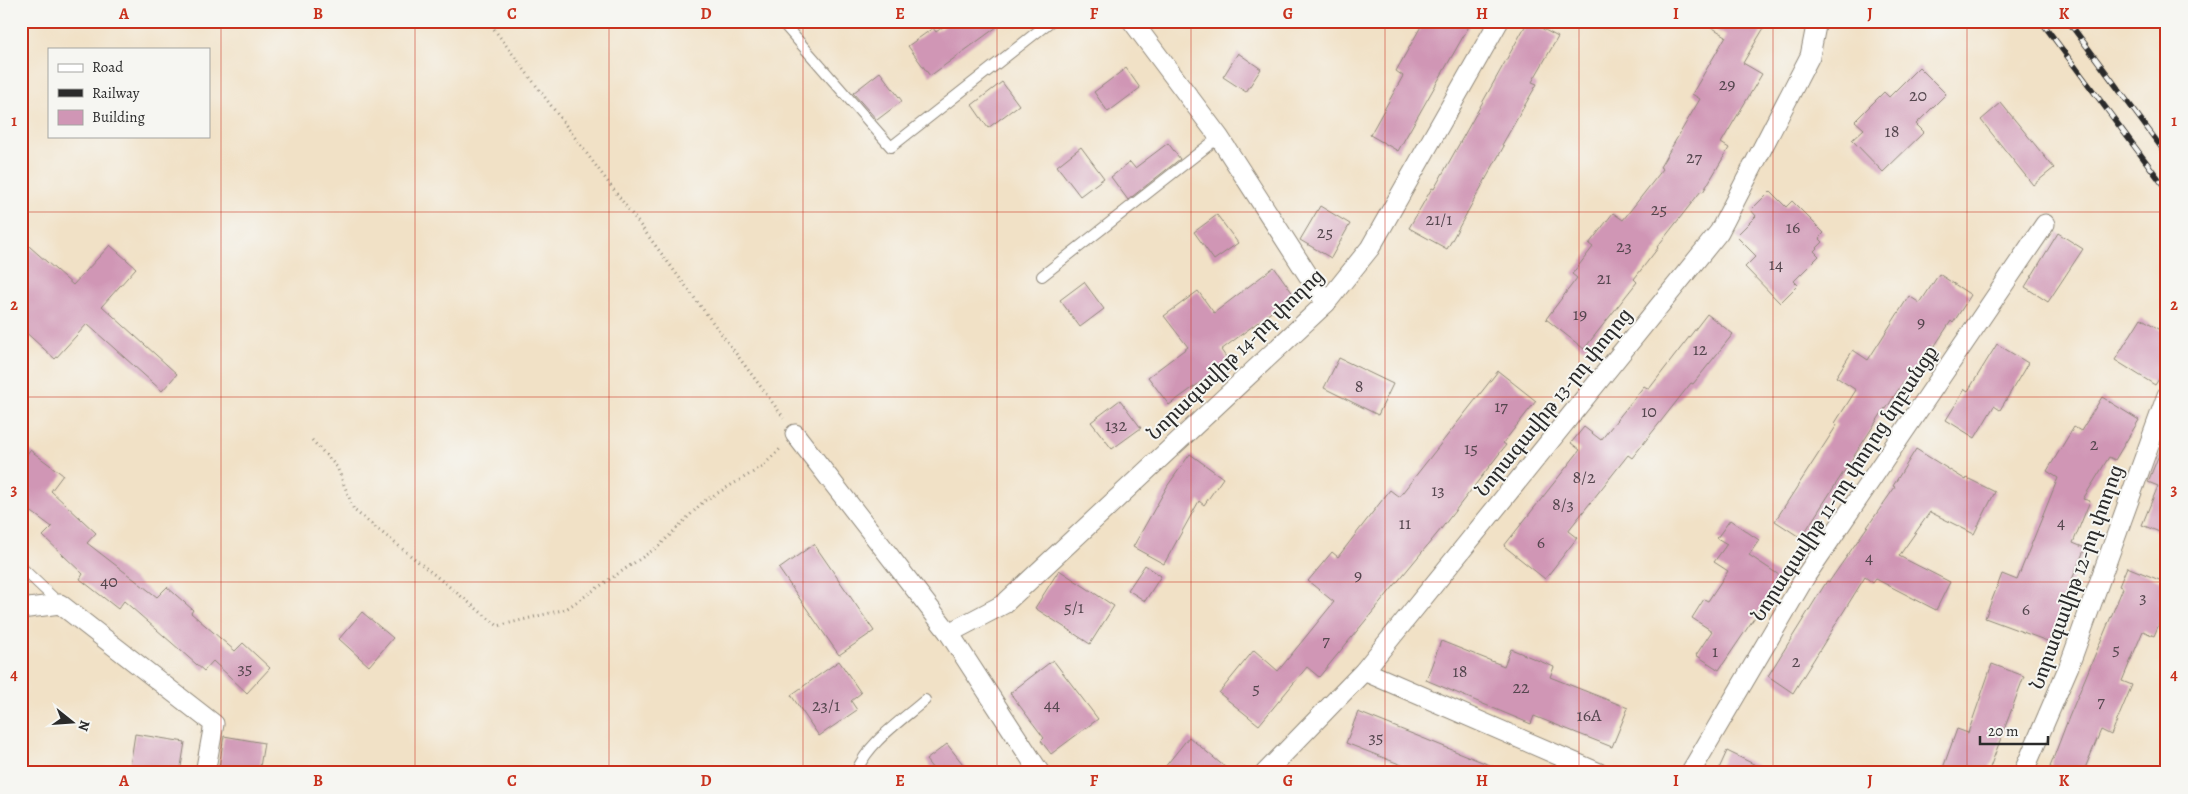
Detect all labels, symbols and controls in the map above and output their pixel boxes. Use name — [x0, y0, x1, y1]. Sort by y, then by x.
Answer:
text: A — [118, 3, 130, 25]
text: B — [313, 3, 323, 25]
text: C — [507, 3, 517, 25]
text: D — [700, 3, 712, 25]
text: E — [895, 3, 905, 25]
text: F — [1090, 3, 1099, 25]
text: G — [1283, 3, 1293, 25]
text: H — [1476, 3, 1488, 25]
text: I — [1673, 3, 1679, 25]
text: J — [1867, 3, 1873, 25]
text: K — [2059, 3, 2070, 25]
legend — [48, 48, 210, 138]
text: Road — [92, 57, 124, 77]
house number: 29 — [1719, 72, 1735, 96]
text: Railway — [92, 83, 140, 103]
house number: 20 — [1909, 83, 1927, 107]
text: Building — [92, 107, 145, 127]
text: 1 — [11, 110, 17, 132]
text: 1 — [2171, 110, 2177, 132]
house number: 18 — [1885, 119, 1899, 143]
house number: 27 — [1686, 145, 1702, 169]
house number: 25 — [1651, 197, 1667, 221]
house number: 21/1 — [1426, 207, 1452, 231]
house number: 16 — [1786, 215, 1800, 239]
house number: 25 — [1317, 220, 1333, 244]
house number: 23 — [1616, 234, 1632, 258]
house number: 14 — [1769, 252, 1783, 276]
street label: Նորագավիթ 14-րդ փողոց — [1141, 262, 1330, 446]
house number: 21 — [1597, 266, 1611, 290]
text: 2 — [10, 294, 18, 316]
text: 2 — [2170, 294, 2178, 316]
street label: Նորագավիթ 13-րդ փողոց — [1469, 302, 1638, 502]
house number: 19 — [1573, 302, 1587, 326]
house number: 9 — [1917, 310, 1925, 334]
house number: 12 — [1693, 337, 1708, 361]
street label: Նորագավիթ 11-րդ փողոց նրբանցք — [1745, 340, 1944, 627]
house number: 8 — [1355, 374, 1363, 398]
house number: 17 — [1494, 394, 1508, 418]
house number: 10 — [1641, 399, 1657, 423]
house number: 132 — [1105, 413, 1128, 437]
house number: 2 — [2090, 432, 2099, 456]
house number: 15 — [1464, 436, 1478, 460]
street label: Նորագավիթ 12-րդ փողոց — [2023, 461, 2130, 693]
house number: 8/2 — [1572, 465, 1596, 489]
house number: 13 — [1431, 478, 1445, 502]
text: 3 — [11, 479, 18, 501]
text: 3 — [2171, 479, 2178, 501]
house number: 8/3 — [1552, 492, 1574, 516]
house number: 4 — [2057, 510, 2065, 534]
house number: 11 — [1399, 511, 1411, 535]
house number: 6 — [1537, 530, 1545, 554]
house number: 4 — [1865, 545, 1873, 569]
house number: 9 — [1354, 563, 1362, 587]
house number: 40 — [100, 569, 118, 593]
house number: 3 — [2139, 585, 2147, 609]
house number: 5/1 — [1064, 595, 1084, 619]
house number: 6 — [2022, 597, 2030, 621]
house number: 7 — [1322, 628, 1330, 652]
house number: 5 — [2112, 637, 2120, 661]
house number: 1 — [1712, 639, 1718, 663]
house number: 2 — [1792, 649, 1801, 673]
house number: 35 — [237, 656, 253, 680]
house number: 18 — [1453, 659, 1467, 683]
text: 4 — [10, 664, 18, 686]
text: 4 — [2170, 664, 2178, 686]
house number: 22 — [1512, 675, 1530, 699]
house number: 5 — [1252, 676, 1260, 700]
house number: 7 — [2097, 689, 2105, 713]
house number: 44 — [1044, 692, 1060, 716]
house number: 23/1 — [812, 693, 840, 717]
north arrow — [48, 696, 98, 746]
house number: 16A — [1577, 703, 1602, 727]
scale bar — [1980, 714, 2048, 746]
text: N — [73, 718, 95, 733]
text: 20 m — [1988, 721, 2019, 741]
house number: 35 — [1368, 725, 1384, 749]
text: A — [118, 770, 130, 792]
text: B — [313, 770, 323, 792]
text: C — [507, 770, 517, 792]
text: D — [700, 770, 712, 792]
text: E — [895, 770, 905, 792]
text: F — [1090, 770, 1099, 792]
text: G — [1283, 770, 1293, 792]
text: H — [1476, 770, 1488, 792]
text: I — [1673, 770, 1679, 792]
text: J — [1867, 770, 1873, 792]
text: K — [2059, 770, 2070, 792]

